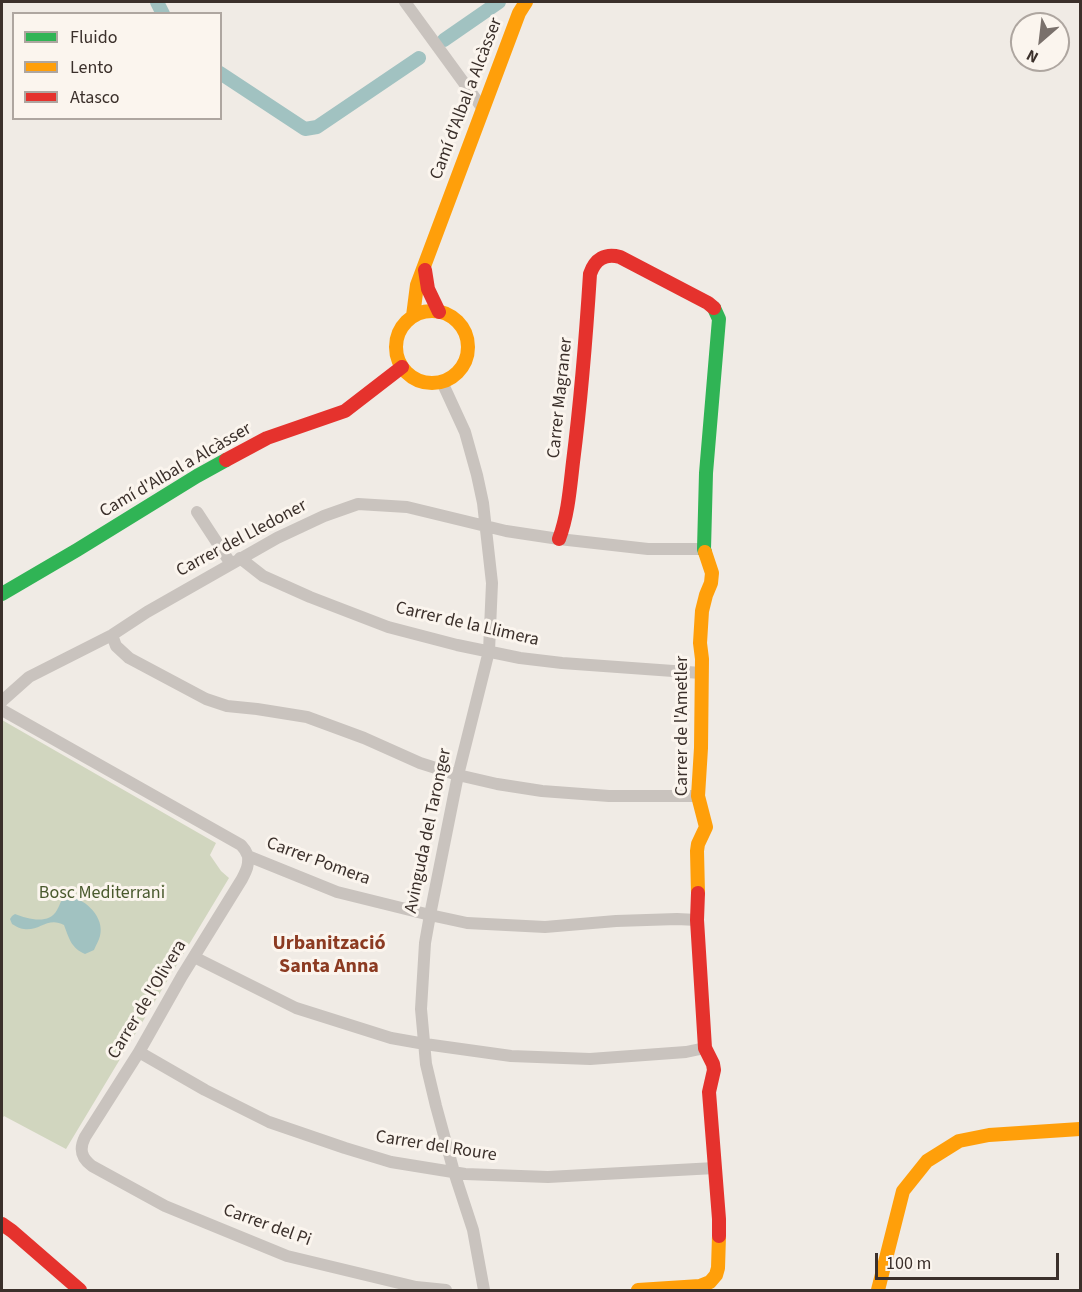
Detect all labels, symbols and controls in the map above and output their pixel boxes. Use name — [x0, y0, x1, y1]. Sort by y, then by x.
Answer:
legend — [12, 12, 222, 120]
north arrow — [1010, 12, 1070, 72]
street label: Camí d'Albal a Alcàsser — [426, 15, 508, 183]
text: Fluido — [70, 25, 117, 50]
text: N — [1023, 44, 1042, 68]
text: Lento — [70, 55, 113, 80]
text: Atasco — [70, 85, 119, 110]
street label: Carrer Magraner — [544, 336, 578, 460]
street label: Camí d'Albal a Alcàsser — [96, 419, 256, 523]
street label: Carrer del Lledoner — [173, 496, 311, 582]
street label: Carrer de la Llimera — [393, 598, 541, 652]
street label: Carrer de l'Ametler — [672, 656, 694, 796]
street label: Avinguda del Taronger — [401, 747, 457, 915]
street label: Carrer Pomera — [263, 833, 373, 891]
park label: Bosc Mediterrani — [39, 883, 165, 905]
district label: Urbanització Santa Anna — [272, 933, 386, 980]
street label: Carrer de l'Olivera — [104, 937, 192, 1063]
street label: Carrer del Roure — [374, 1127, 498, 1167]
street label: Carrer del Pi — [220, 1200, 314, 1252]
scale bar — [878, 1241, 1062, 1279]
text: 100 m — [886, 1251, 931, 1276]

